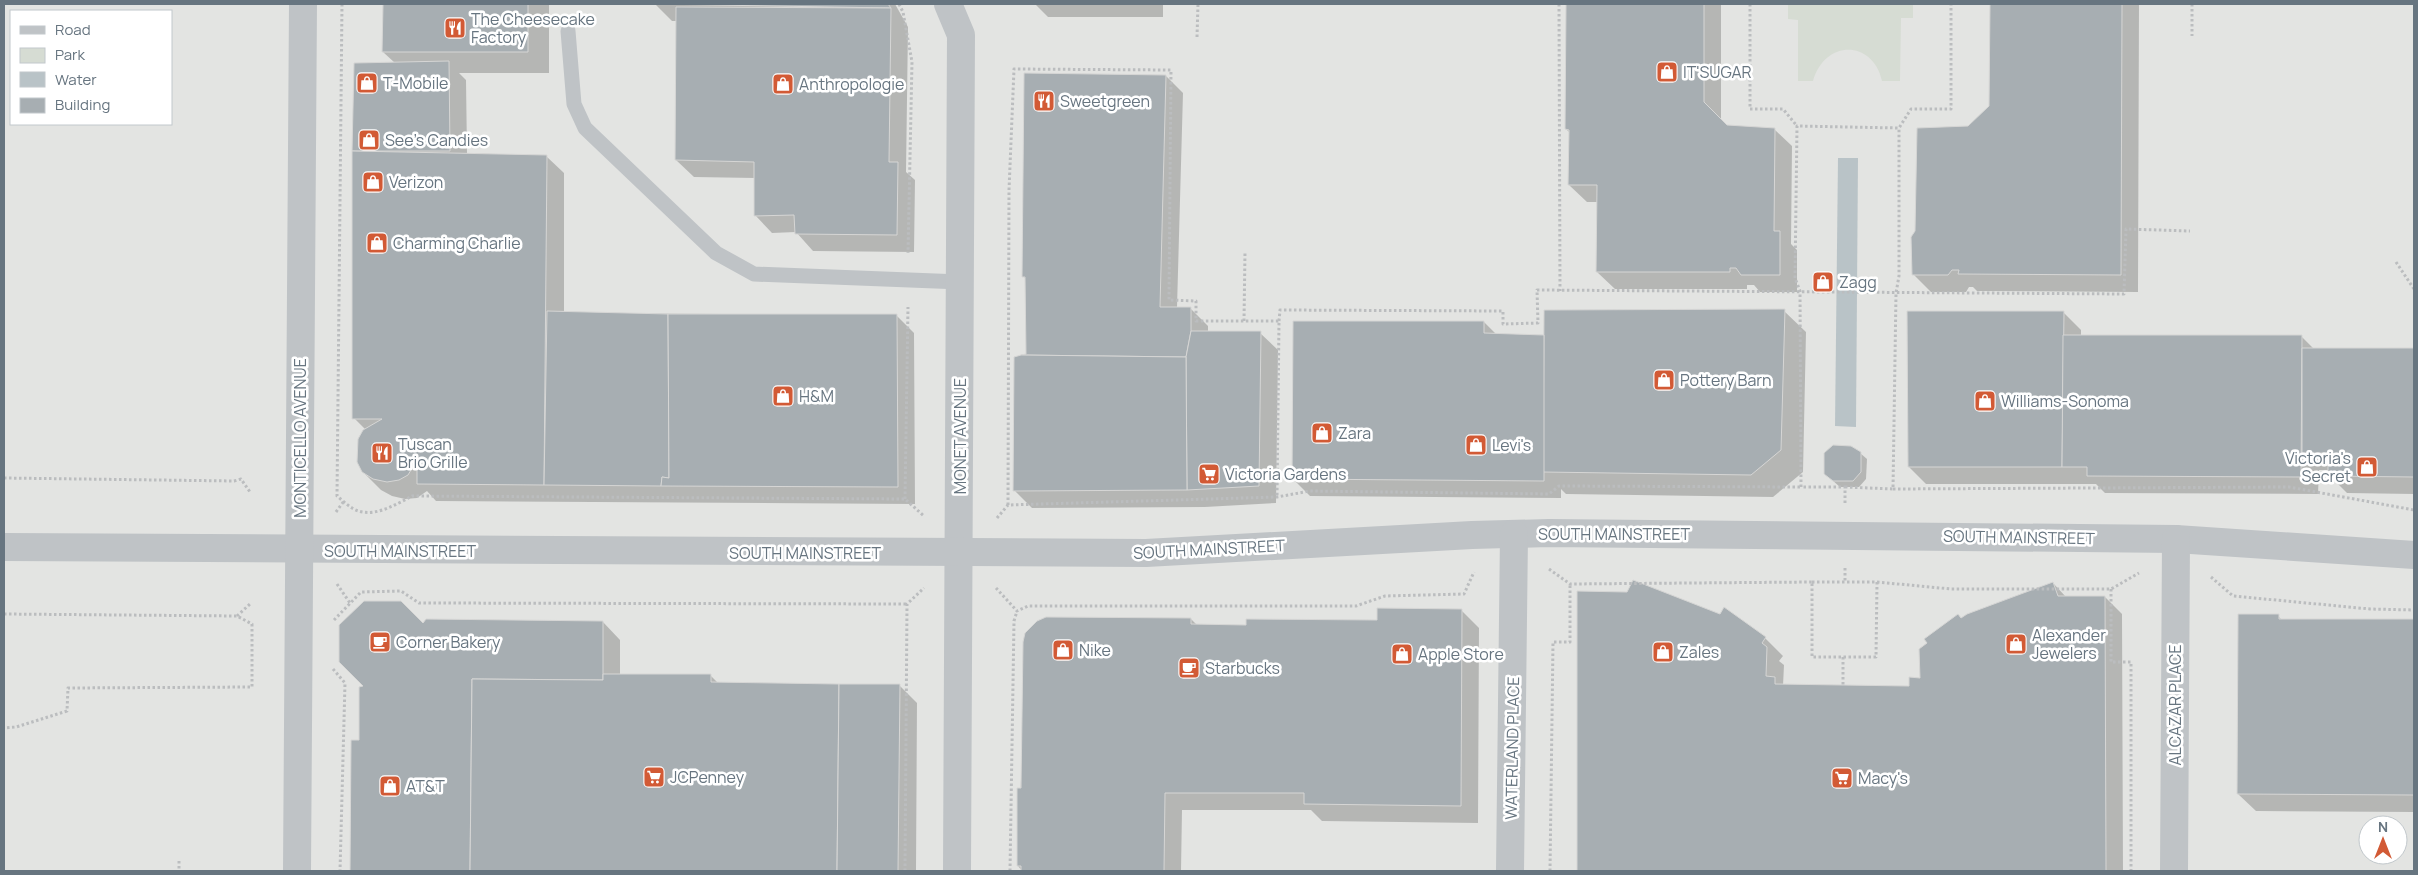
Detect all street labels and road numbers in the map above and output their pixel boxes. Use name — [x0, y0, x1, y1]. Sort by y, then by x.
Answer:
street label: MONTICELLO AVENUE — [289, 358, 311, 518]
street label: MONET AVENUE — [949, 378, 971, 494]
street label: SOUTH MAINSTREET — [1538, 523, 1690, 545]
street label: SOUTH MAINSTREET — [1943, 525, 2096, 549]
street label: SOUTH MAINSTREET — [1133, 534, 1286, 564]
street label: SOUTH MAINSTREET — [324, 540, 476, 562]
street label: SOUTH MAINSTREET — [729, 542, 881, 564]
street label: ALCAZAR PLACE — [2164, 644, 2186, 766]
street label: WATERLAND PLACE — [1500, 676, 1524, 820]

